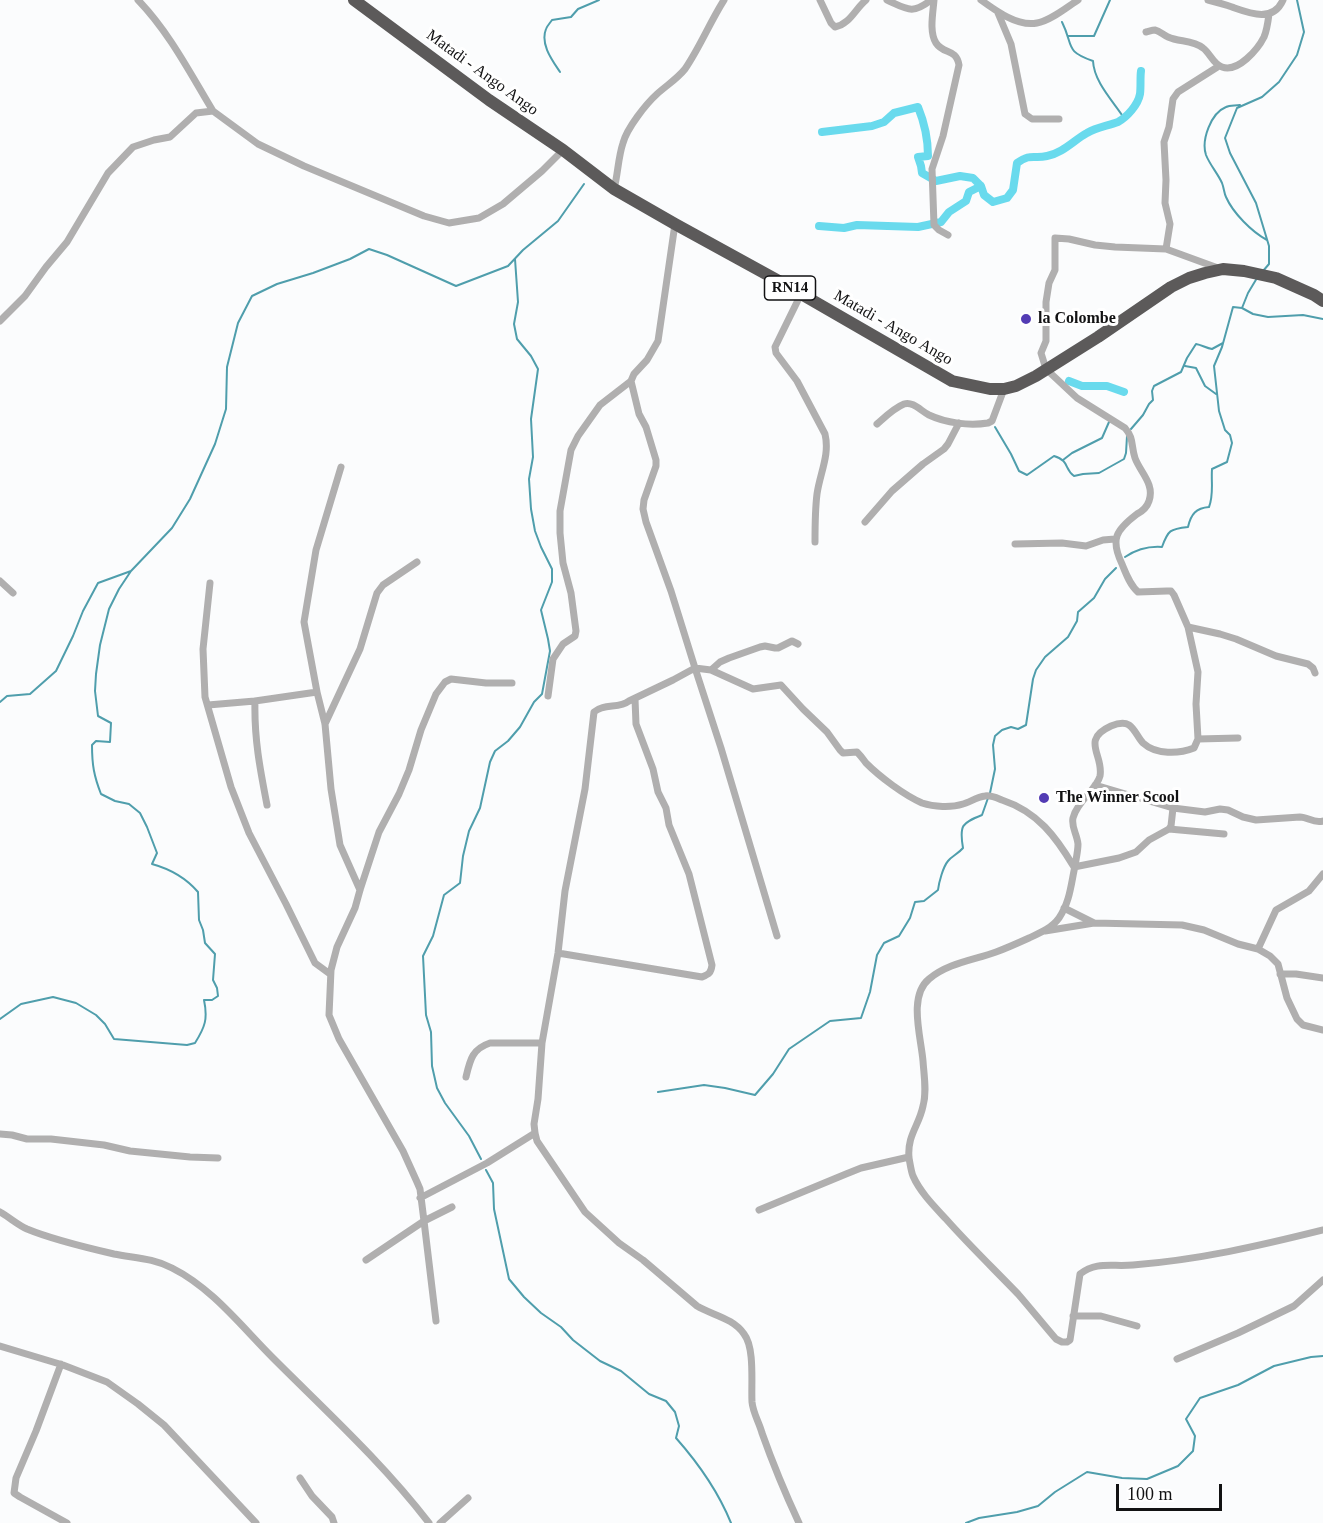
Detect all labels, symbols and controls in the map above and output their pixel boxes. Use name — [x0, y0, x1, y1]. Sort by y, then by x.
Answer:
street label: Matadi - Ango Ango — [422, 26, 542, 120]
road number: RN14 — [764, 276, 816, 300]
street label: Matadi - Ango Ango — [830, 286, 956, 370]
place label: la Colombe — [1038, 309, 1116, 329]
marker: la Colombe — [1019, 312, 1033, 326]
place label: The Winner Scool — [1056, 788, 1179, 808]
marker: The Winner Scool — [1037, 791, 1051, 805]
scale bar — [1119, 1472, 1226, 1510]
text: 100 m — [1127, 1484, 1173, 1504]

